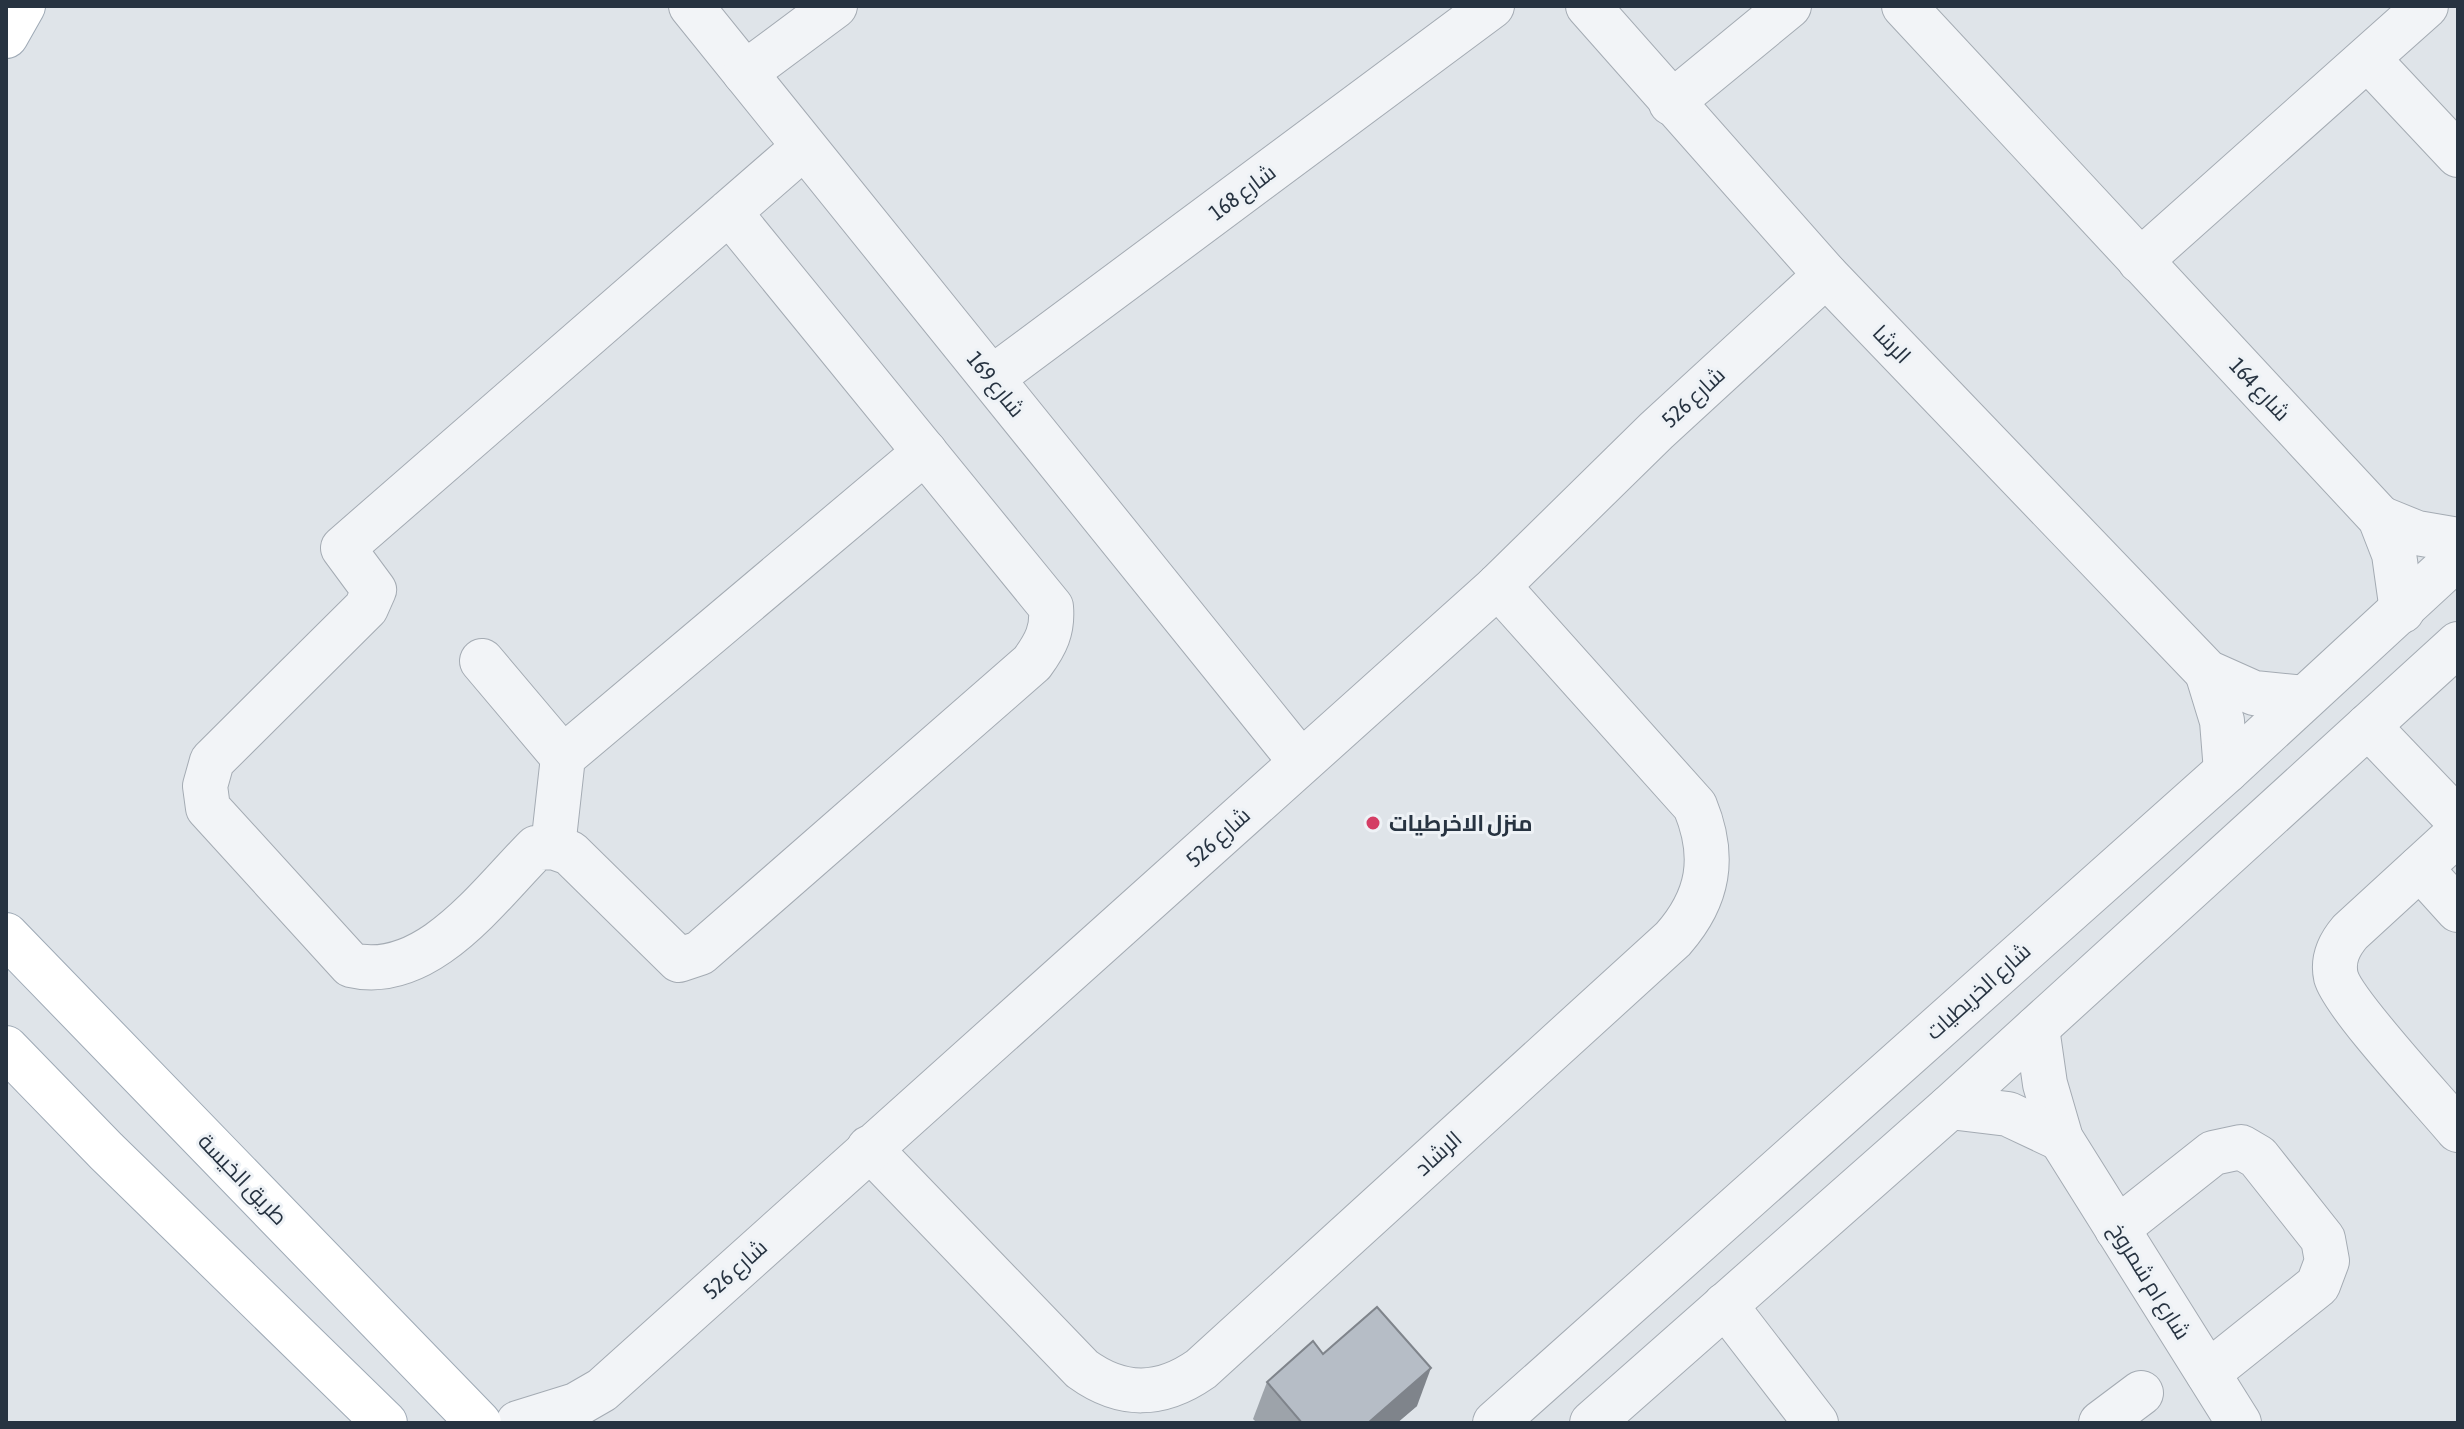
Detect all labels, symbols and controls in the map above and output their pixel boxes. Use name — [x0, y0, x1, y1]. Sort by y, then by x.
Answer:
street label: شارع 168 — [1204, 159, 1282, 227]
street label: الرشا — [1868, 319, 1916, 369]
street label: شارع 169 — [960, 346, 1030, 423]
street label: شارع 164 — [2223, 352, 2296, 427]
street label: شارع 526 — [1656, 361, 1731, 434]
street label: شارع 526 — [1181, 802, 1257, 874]
place label: منزل الاخرطيات — [1389, 810, 1533, 837]
marker: منزل الاخرطيات — [1364, 814, 1382, 832]
street label: شارع الخريطيات — [1920, 937, 2037, 1046]
street label: الرشاد — [1409, 1125, 1467, 1181]
street label: طريق الخيسة — [192, 1128, 293, 1231]
street label: شارع ام شمروخ — [2101, 1218, 2196, 1346]
street label: شارع 526 — [698, 1234, 774, 1306]

